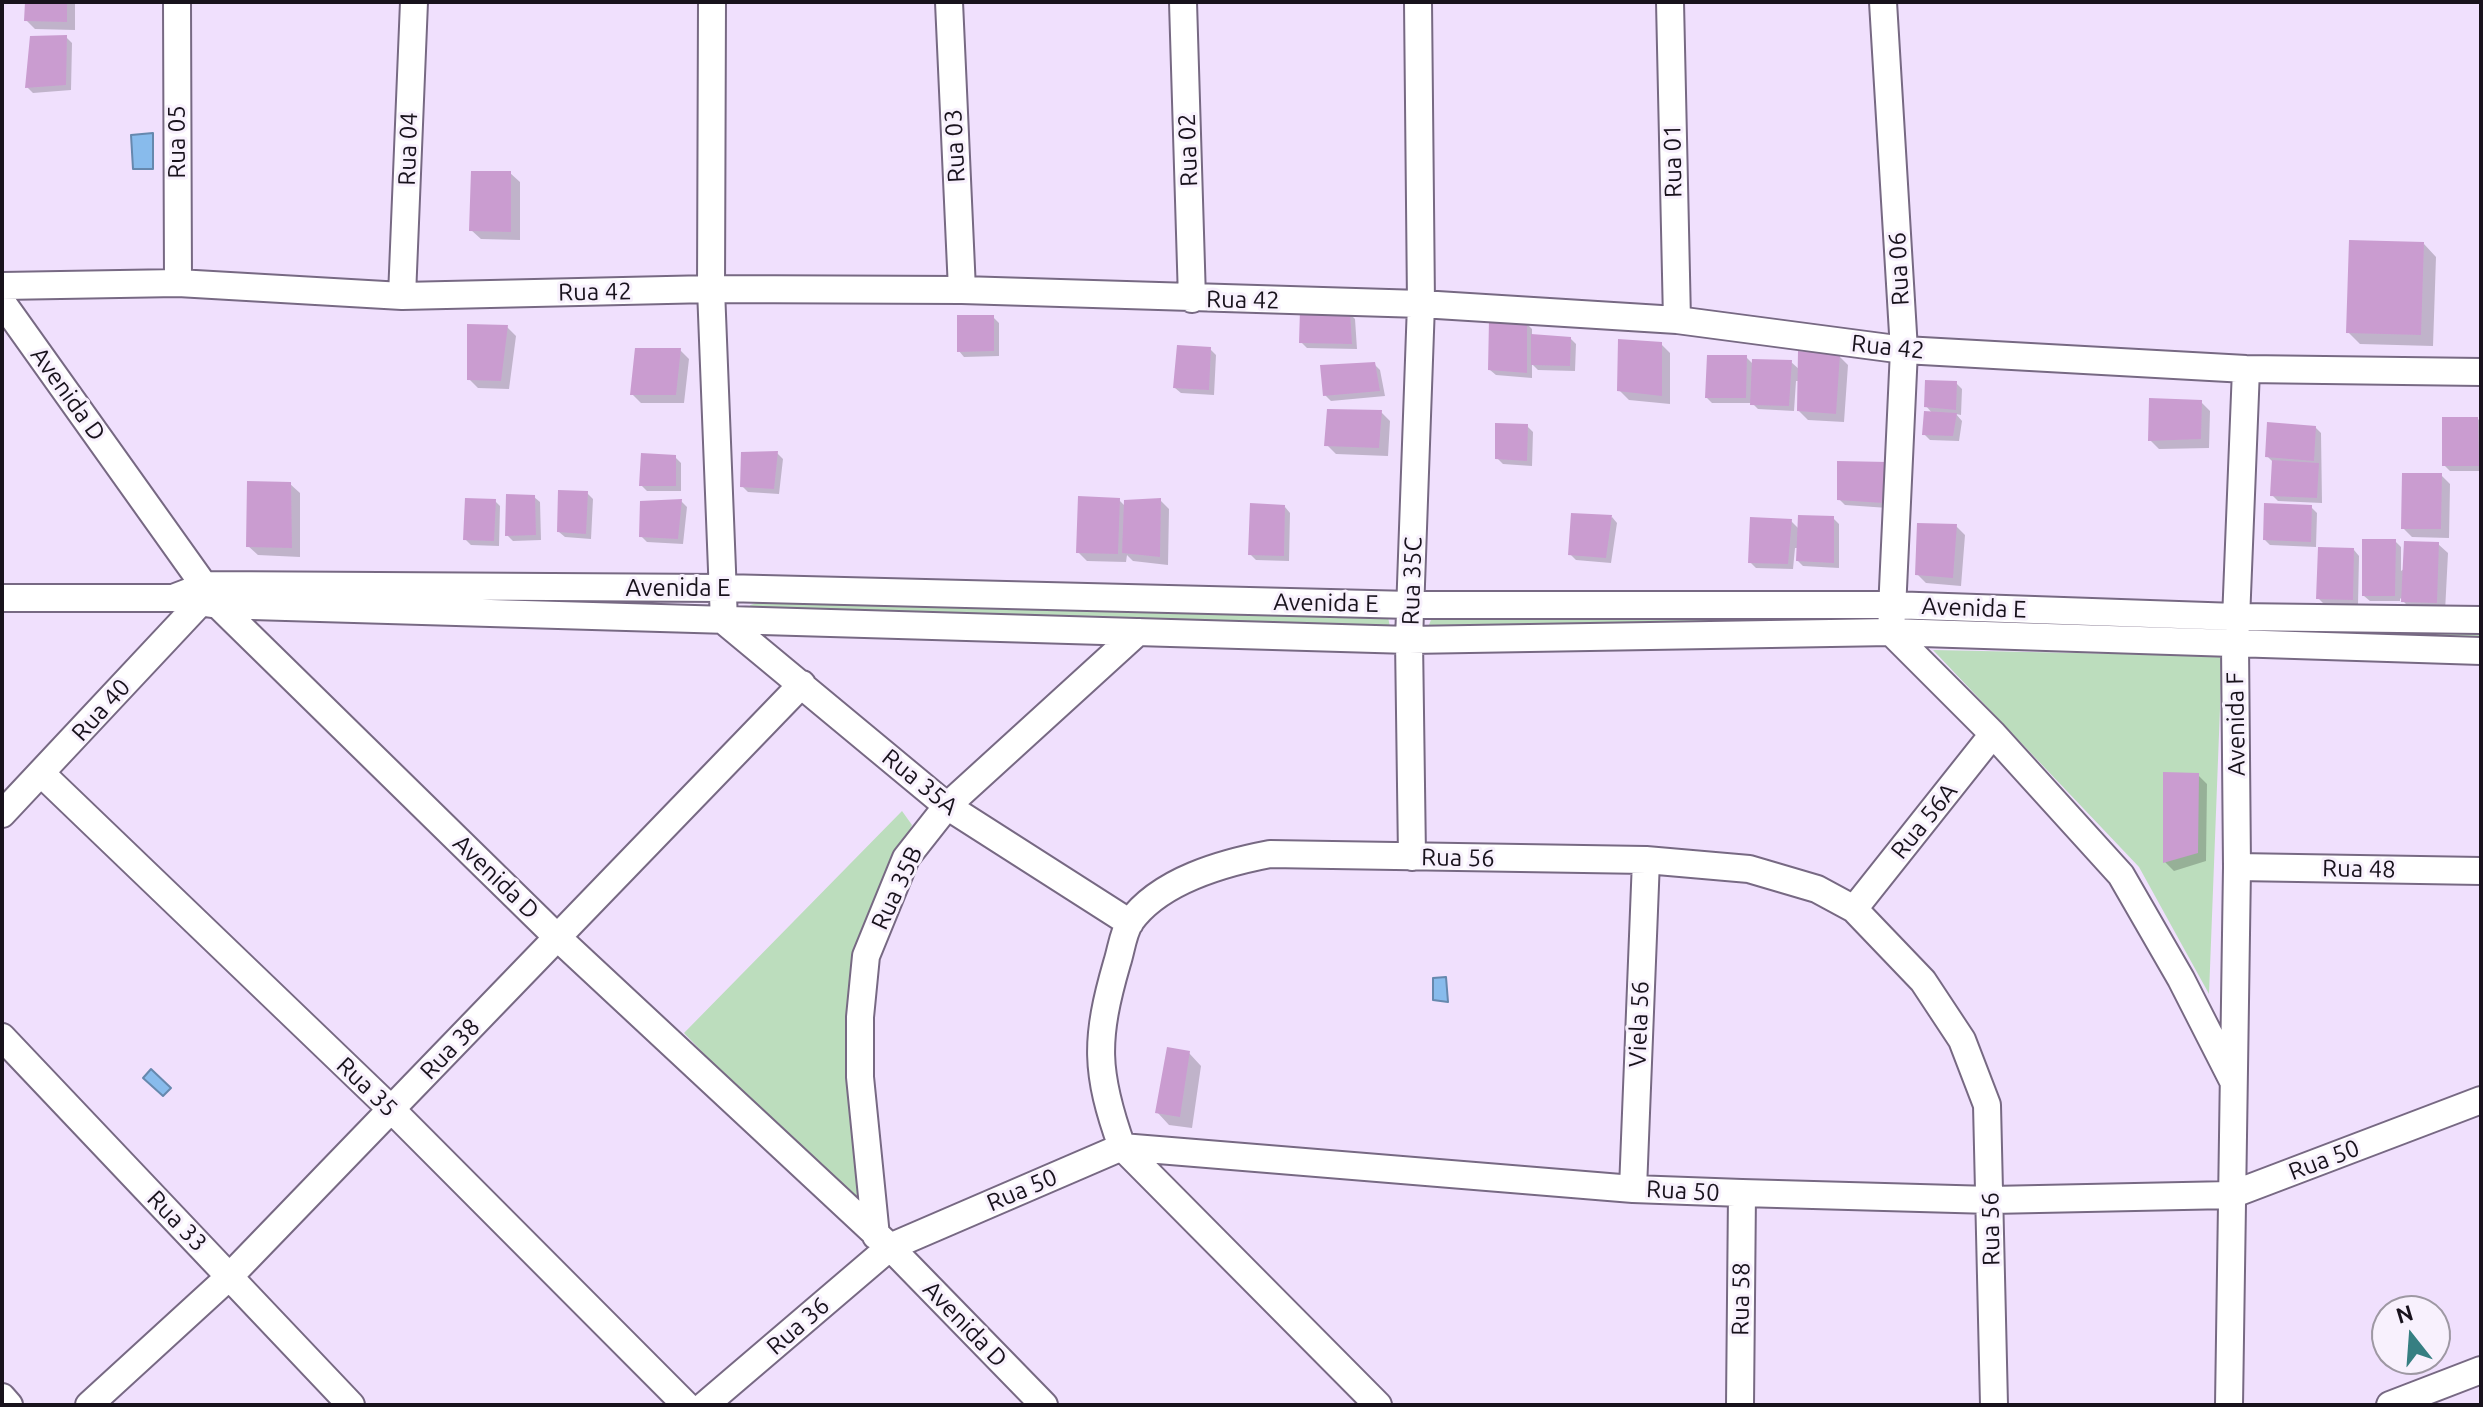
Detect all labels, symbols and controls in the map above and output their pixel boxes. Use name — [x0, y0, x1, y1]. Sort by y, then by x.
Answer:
street label: Rua 05 — [163, 105, 191, 179]
street label: Rua 03 — [939, 109, 971, 183]
street label: Rua 04 — [392, 112, 424, 186]
street label: Rua 02 — [1172, 113, 1204, 187]
street label: Rua 01 — [1658, 124, 1688, 198]
street label: Rua 06 — [1883, 232, 1915, 306]
street label: Rua 42 — [558, 277, 632, 307]
street label: Rua 42 — [1206, 285, 1280, 315]
street label: Rua 42 — [1850, 329, 1926, 365]
street label: Avenida D — [24, 342, 112, 446]
street label: Rua 35C — [1396, 536, 1428, 626]
street label: Avenida E — [625, 574, 731, 602]
street label: Avenida E — [1273, 588, 1379, 618]
street label: Avenida E — [1921, 592, 2027, 624]
street label: Avenida F — [2221, 672, 2251, 776]
street label: Rua 40 — [66, 673, 136, 747]
street label: Rua 35A — [876, 743, 964, 821]
street label: Rua 56A — [1885, 777, 1963, 865]
street label: Avenida D — [447, 829, 545, 925]
street label: Rua 35B — [865, 842, 929, 934]
street label: Rua 56 — [1421, 843, 1495, 873]
street label: Rua 48 — [2322, 854, 2396, 884]
street label: Viela 56 — [1623, 980, 1655, 1068]
street label: Rua 38 — [414, 1013, 486, 1085]
street label: Rua 35 — [331, 1051, 403, 1123]
street label: Rua 50 — [2285, 1133, 2363, 1187]
street label: Rua 50 — [983, 1162, 1061, 1218]
street label: Rua 50 — [1646, 1175, 1720, 1207]
street label: Rua 33 — [141, 1185, 213, 1257]
street label: Rua 56 — [1976, 1192, 2006, 1266]
street label: Rua 58 — [1726, 1262, 1756, 1336]
street label: Avenida D — [917, 1275, 1013, 1373]
street label: Rua 36 — [761, 1291, 835, 1361]
north arrow — [2371, 1295, 2451, 1375]
text: N — [2393, 1299, 2416, 1328]

